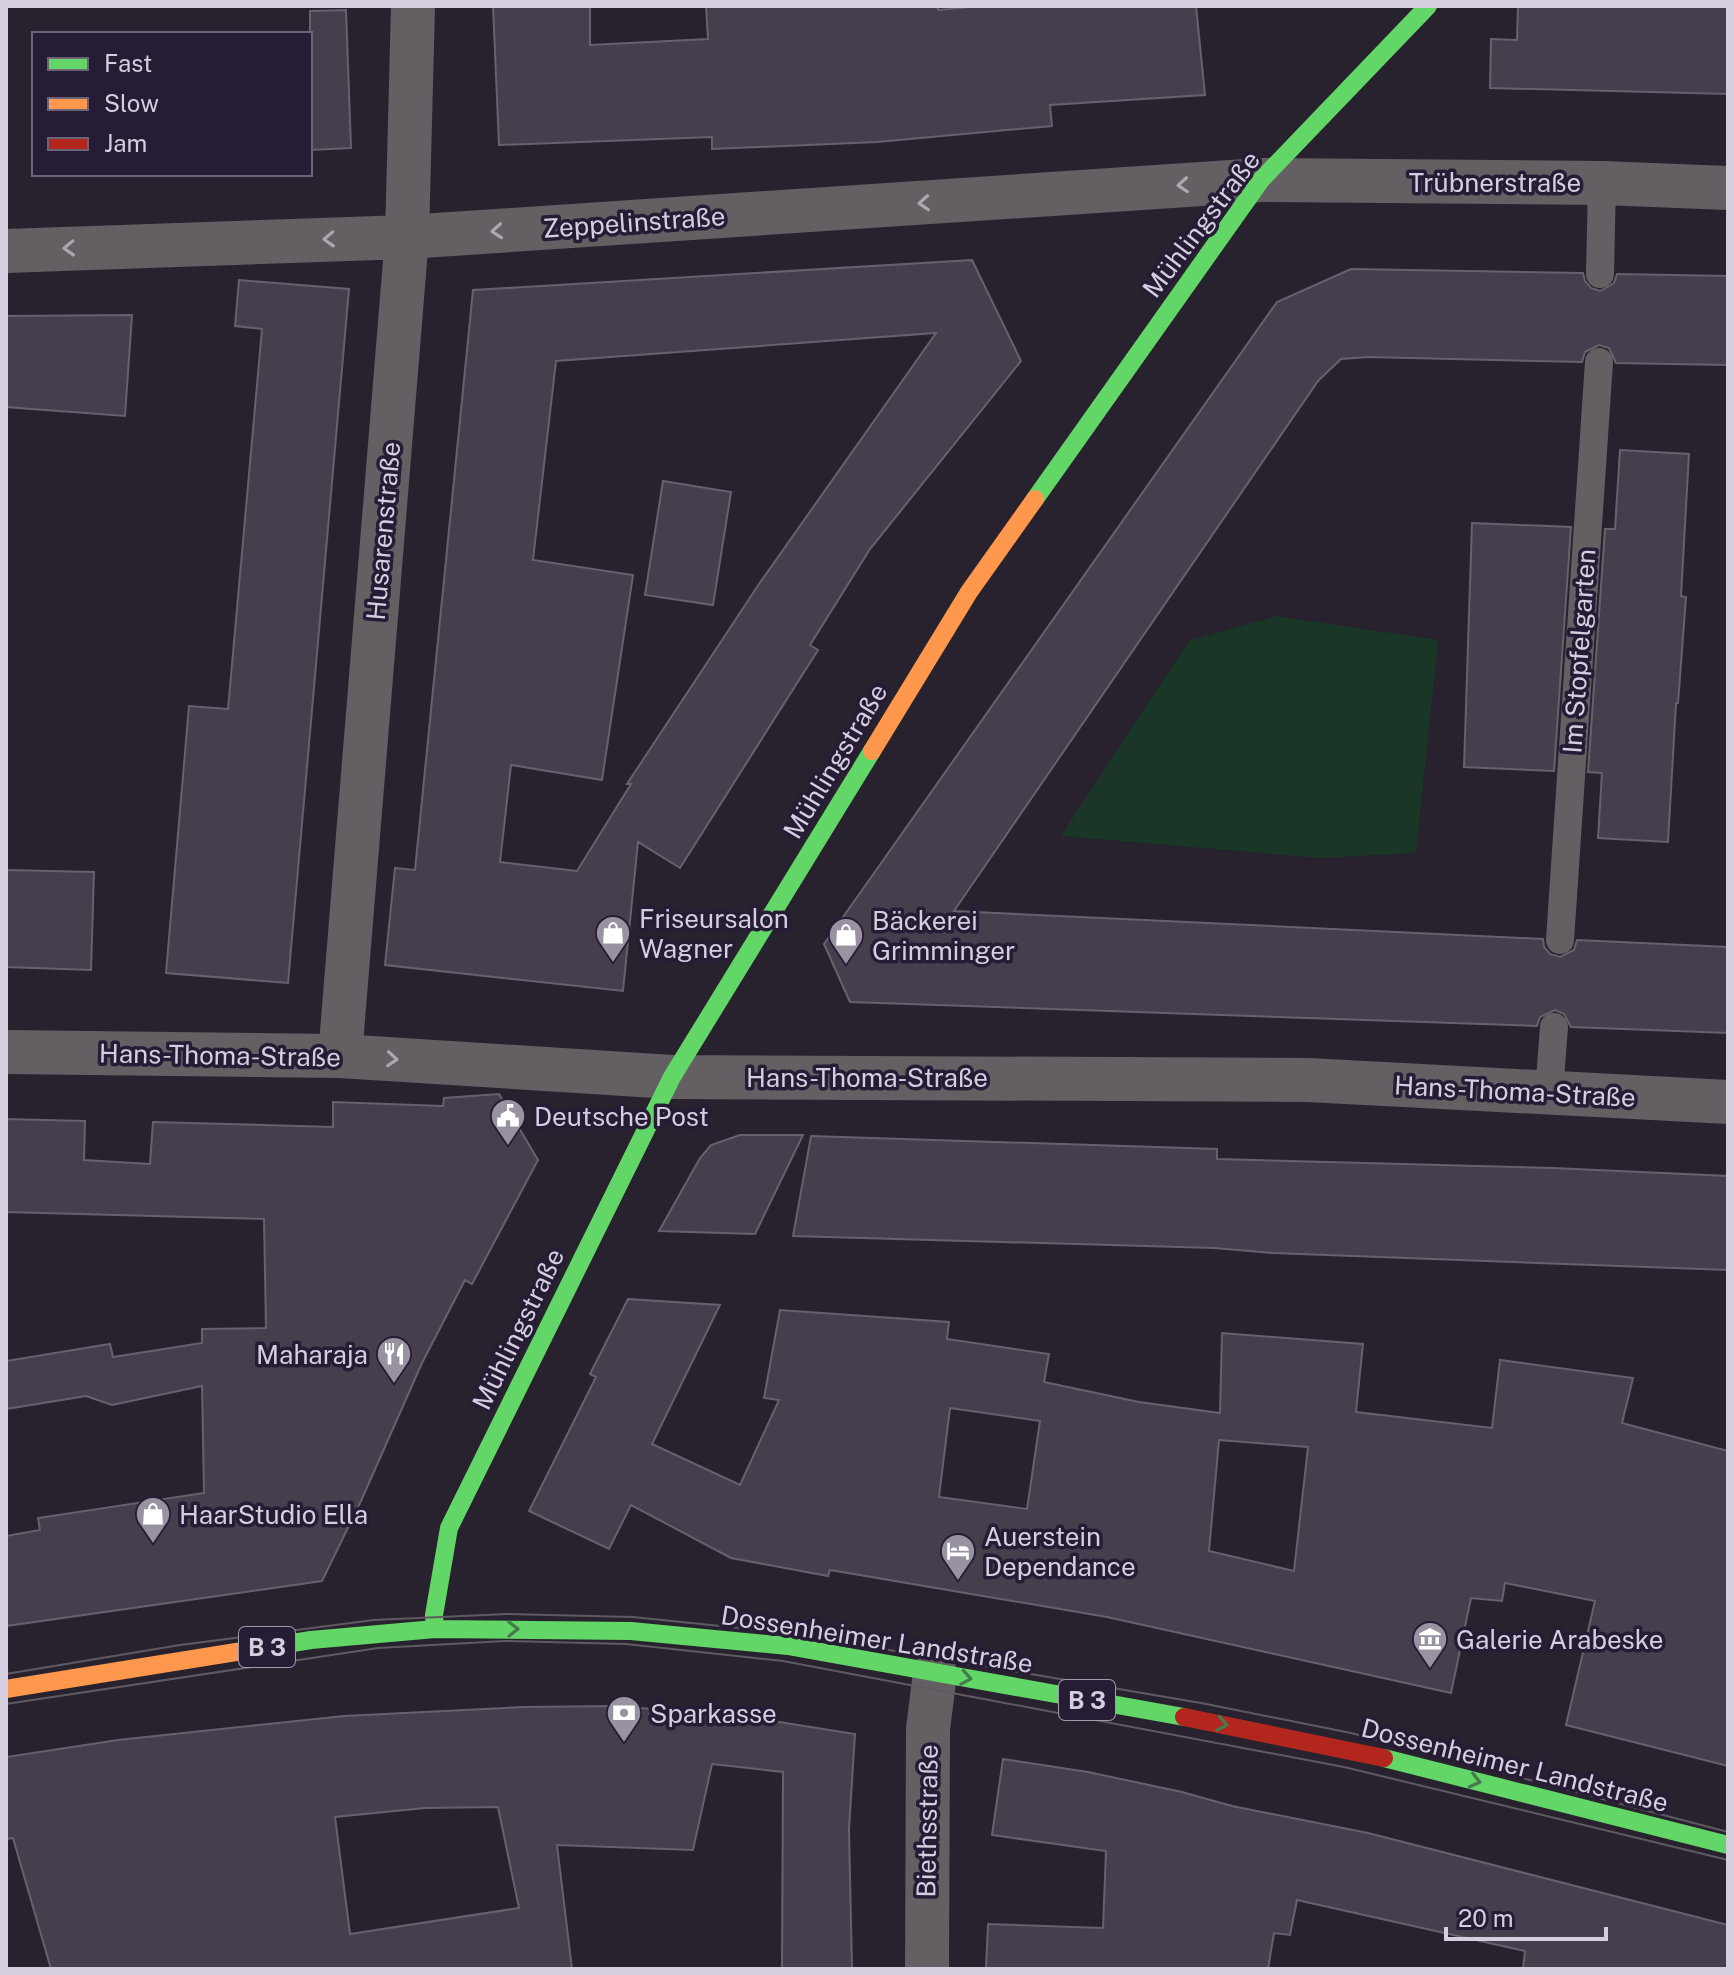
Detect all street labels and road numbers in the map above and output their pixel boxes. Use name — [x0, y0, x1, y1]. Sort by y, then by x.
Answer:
street label: Mühlingstraße — [1136, 145, 1266, 303]
street label: Trübnerstraße — [1409, 167, 1581, 198]
street label: Zeppelinstraße — [542, 200, 726, 244]
street label: Husarenstraße — [360, 440, 406, 622]
street label: Im Stopfelgarten — [1556, 548, 1602, 754]
street label: Mühlingstraße — [777, 678, 893, 844]
street label: Hans-Thoma-Straße — [99, 1037, 341, 1073]
street label: Hans-Thoma-Straße — [746, 1062, 988, 1093]
street label: Hans-Thoma-Straße — [1393, 1069, 1637, 1113]
street label: Mühlingstraße — [466, 1243, 570, 1415]
street label: Dossenheimer Landstraße — [719, 1599, 1035, 1679]
road number: B 3 — [239, 1627, 295, 1667]
road number: B 3 — [1059, 1680, 1115, 1720]
street label: Dossenheimer Landstraße — [1358, 1712, 1672, 1818]
street label: Biethsstraße — [910, 1744, 944, 1898]

